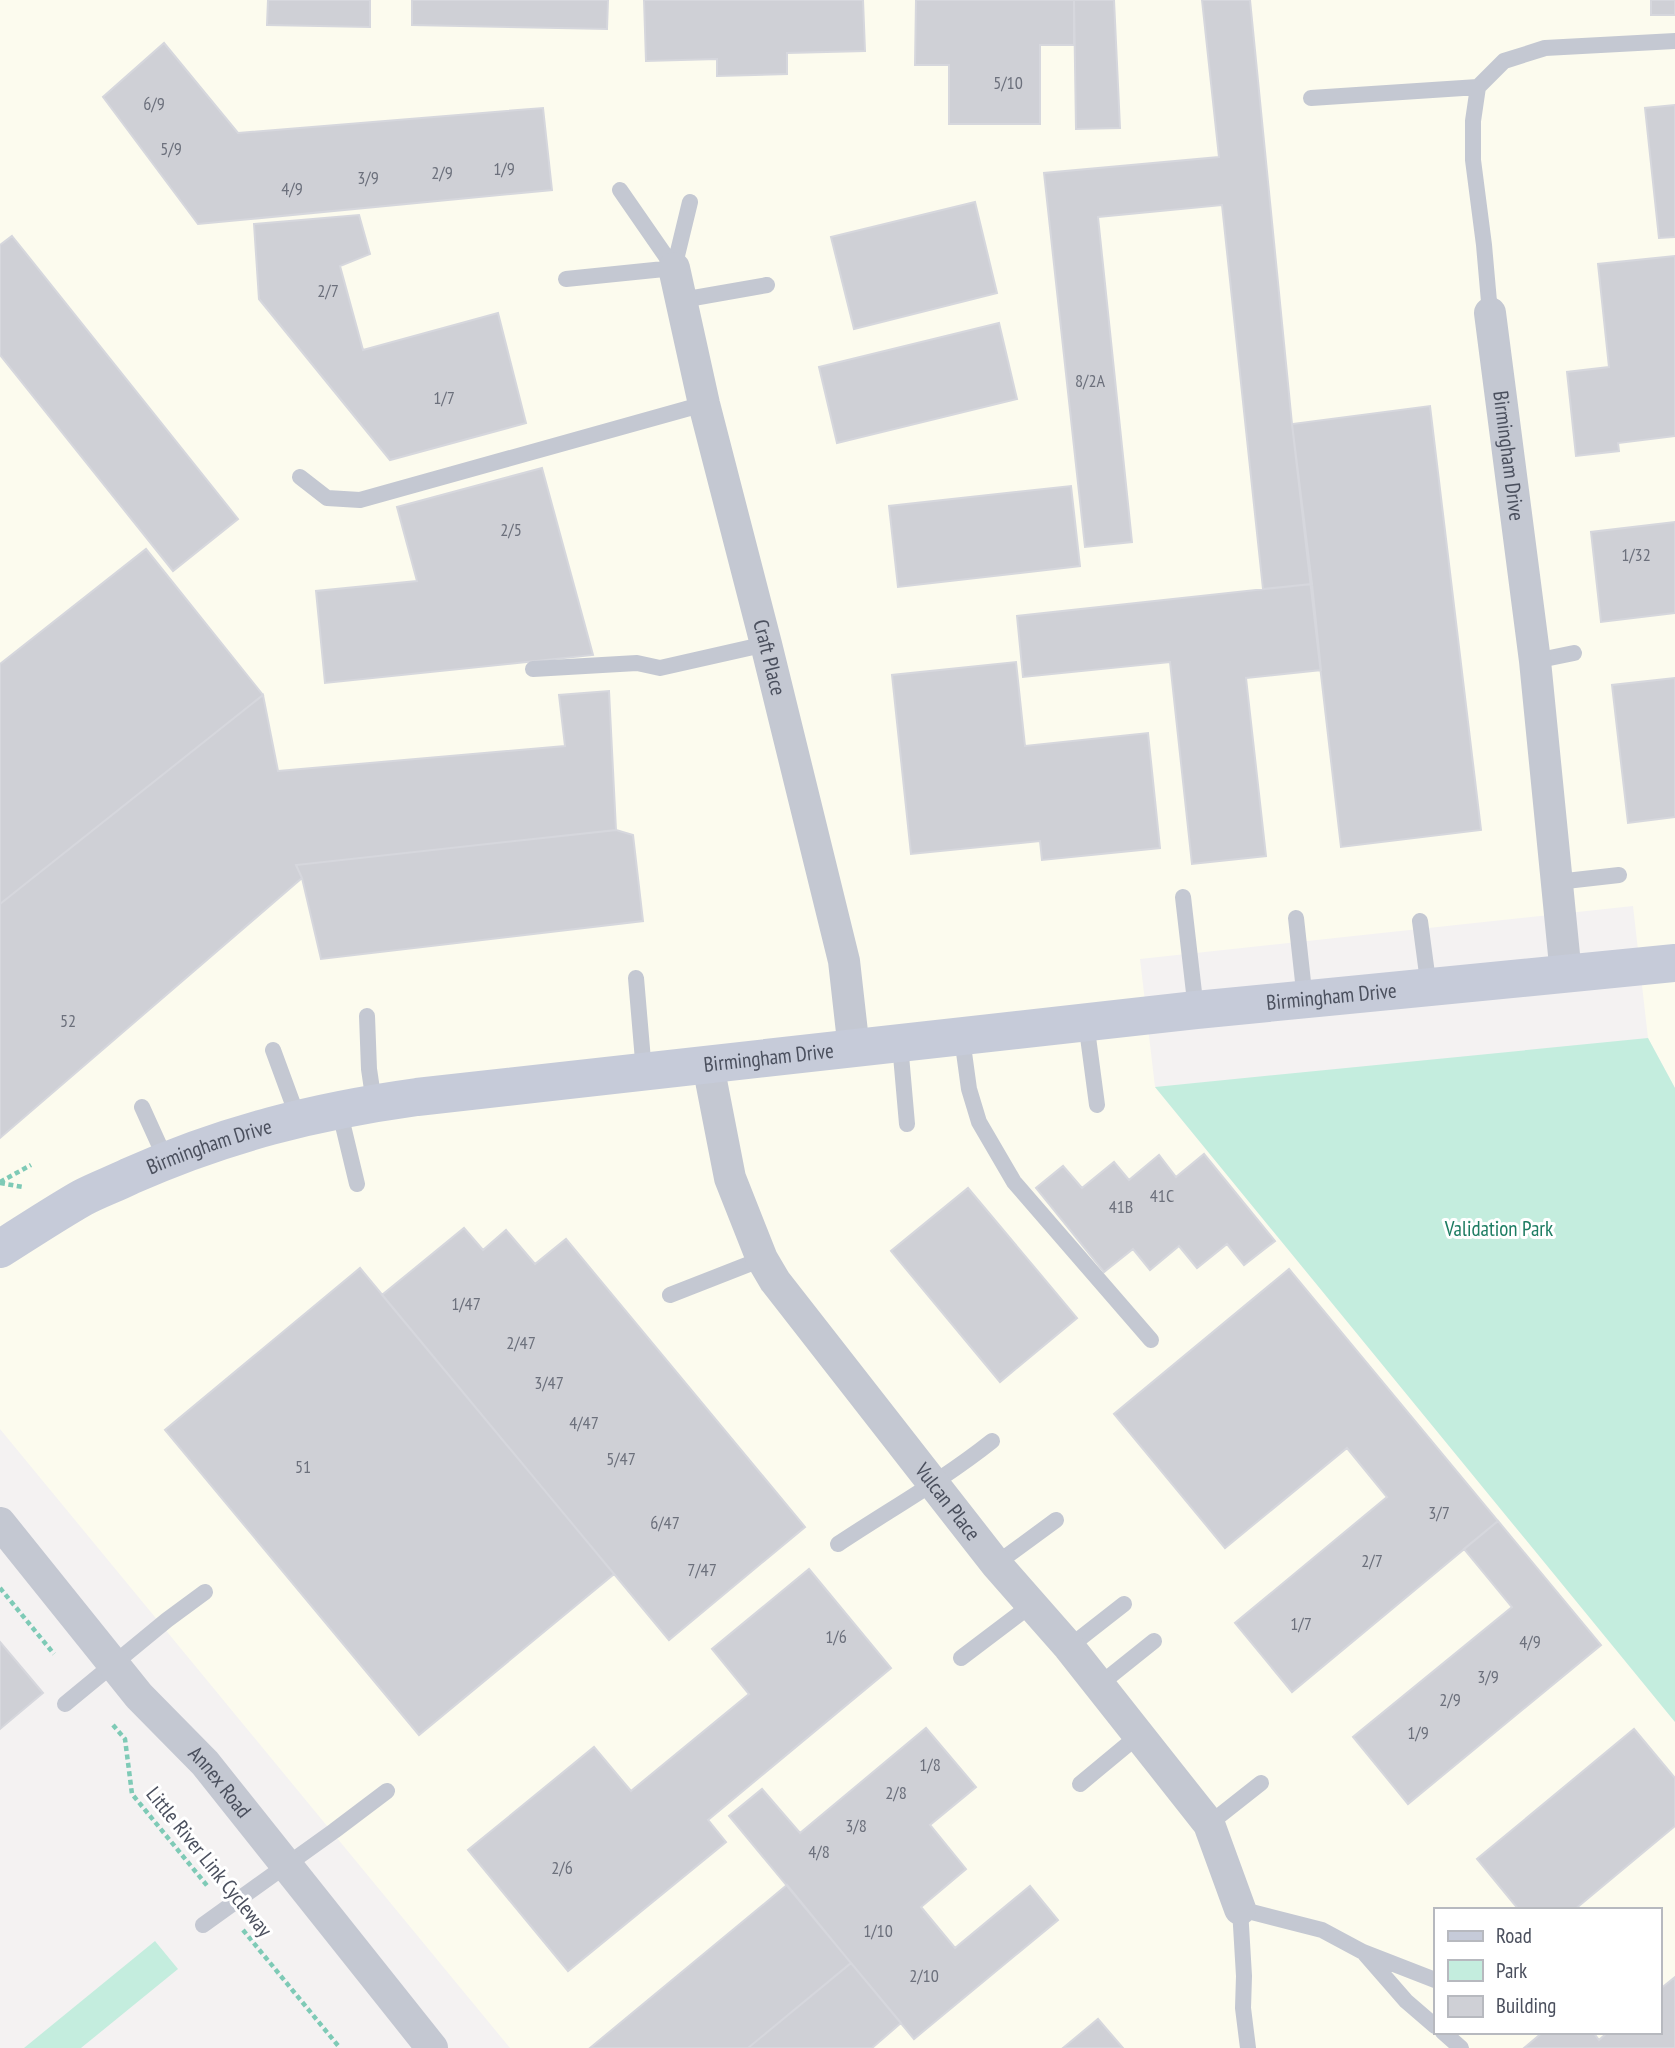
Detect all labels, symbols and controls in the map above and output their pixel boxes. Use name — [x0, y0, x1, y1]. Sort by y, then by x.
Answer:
house number: 5/10 — [993, 71, 1023, 94]
house number: 6/9 — [143, 92, 165, 115]
house number: 5/9 — [160, 137, 182, 160]
house number: 1/9 — [493, 157, 515, 180]
house number: 2/9 — [431, 161, 453, 184]
house number: 3/9 — [357, 166, 379, 189]
house number: 4/9 — [281, 177, 303, 200]
house number: 2/7 — [317, 279, 339, 302]
house number: 8/2A — [1075, 369, 1105, 392]
house number: 1/7 — [433, 386, 455, 409]
street label: Birmingham Drive — [1487, 389, 1531, 522]
house number: 2/5 — [500, 518, 522, 541]
house number: 1/32 — [1621, 543, 1651, 566]
street label: Craft Place — [747, 616, 792, 698]
street label: Birmingham Drive — [1265, 976, 1398, 1016]
house number: 52 — [60, 1009, 76, 1032]
street label: Birmingham Drive — [702, 1037, 835, 1078]
street label: Birmingham Drive — [142, 1112, 275, 1180]
house number: 41C — [1150, 1184, 1174, 1207]
house number: 41B — [1109, 1195, 1133, 1218]
park label: Validation Park — [1444, 1215, 1553, 1242]
house number: 1/47 — [451, 1292, 481, 1315]
house number: 2/47 — [506, 1331, 536, 1354]
house number: 3/47 — [534, 1371, 564, 1394]
house number: 4/47 — [569, 1411, 599, 1434]
house number: 5/47 — [606, 1447, 636, 1470]
house number: 51 — [295, 1455, 311, 1478]
street label: Vulcan Place — [909, 1457, 987, 1546]
house number: 3/7 — [1428, 1501, 1450, 1524]
house number: 6/47 — [650, 1511, 680, 1534]
house number: 2/7 — [1361, 1549, 1383, 1572]
house number: 7/47 — [687, 1558, 717, 1581]
house number: 1/7 — [1290, 1612, 1312, 1635]
house number: 1/6 — [825, 1625, 847, 1648]
house number: 4/9 — [1519, 1630, 1541, 1653]
house number: 3/9 — [1477, 1665, 1499, 1688]
house number: 2/9 — [1439, 1688, 1461, 1711]
house number: 1/9 — [1407, 1721, 1429, 1744]
street label: Annex Road — [183, 1740, 257, 1823]
house number: 1/8 — [919, 1753, 941, 1776]
street label: Little River Link Cycleway — [141, 1781, 278, 1942]
house number: 2/8 — [885, 1781, 907, 1804]
house number: 3/8 — [845, 1814, 867, 1837]
house number: 4/8 — [808, 1840, 830, 1863]
house number: 2/6 — [551, 1856, 573, 1879]
legend — [1434, 1908, 1661, 2034]
house number: 1/10 — [863, 1919, 893, 1942]
text: Road — [1496, 1922, 1532, 1949]
text: Park — [1496, 1957, 1527, 1984]
house number: 2/10 — [909, 1964, 939, 1987]
text: Building — [1496, 1992, 1556, 2019]

